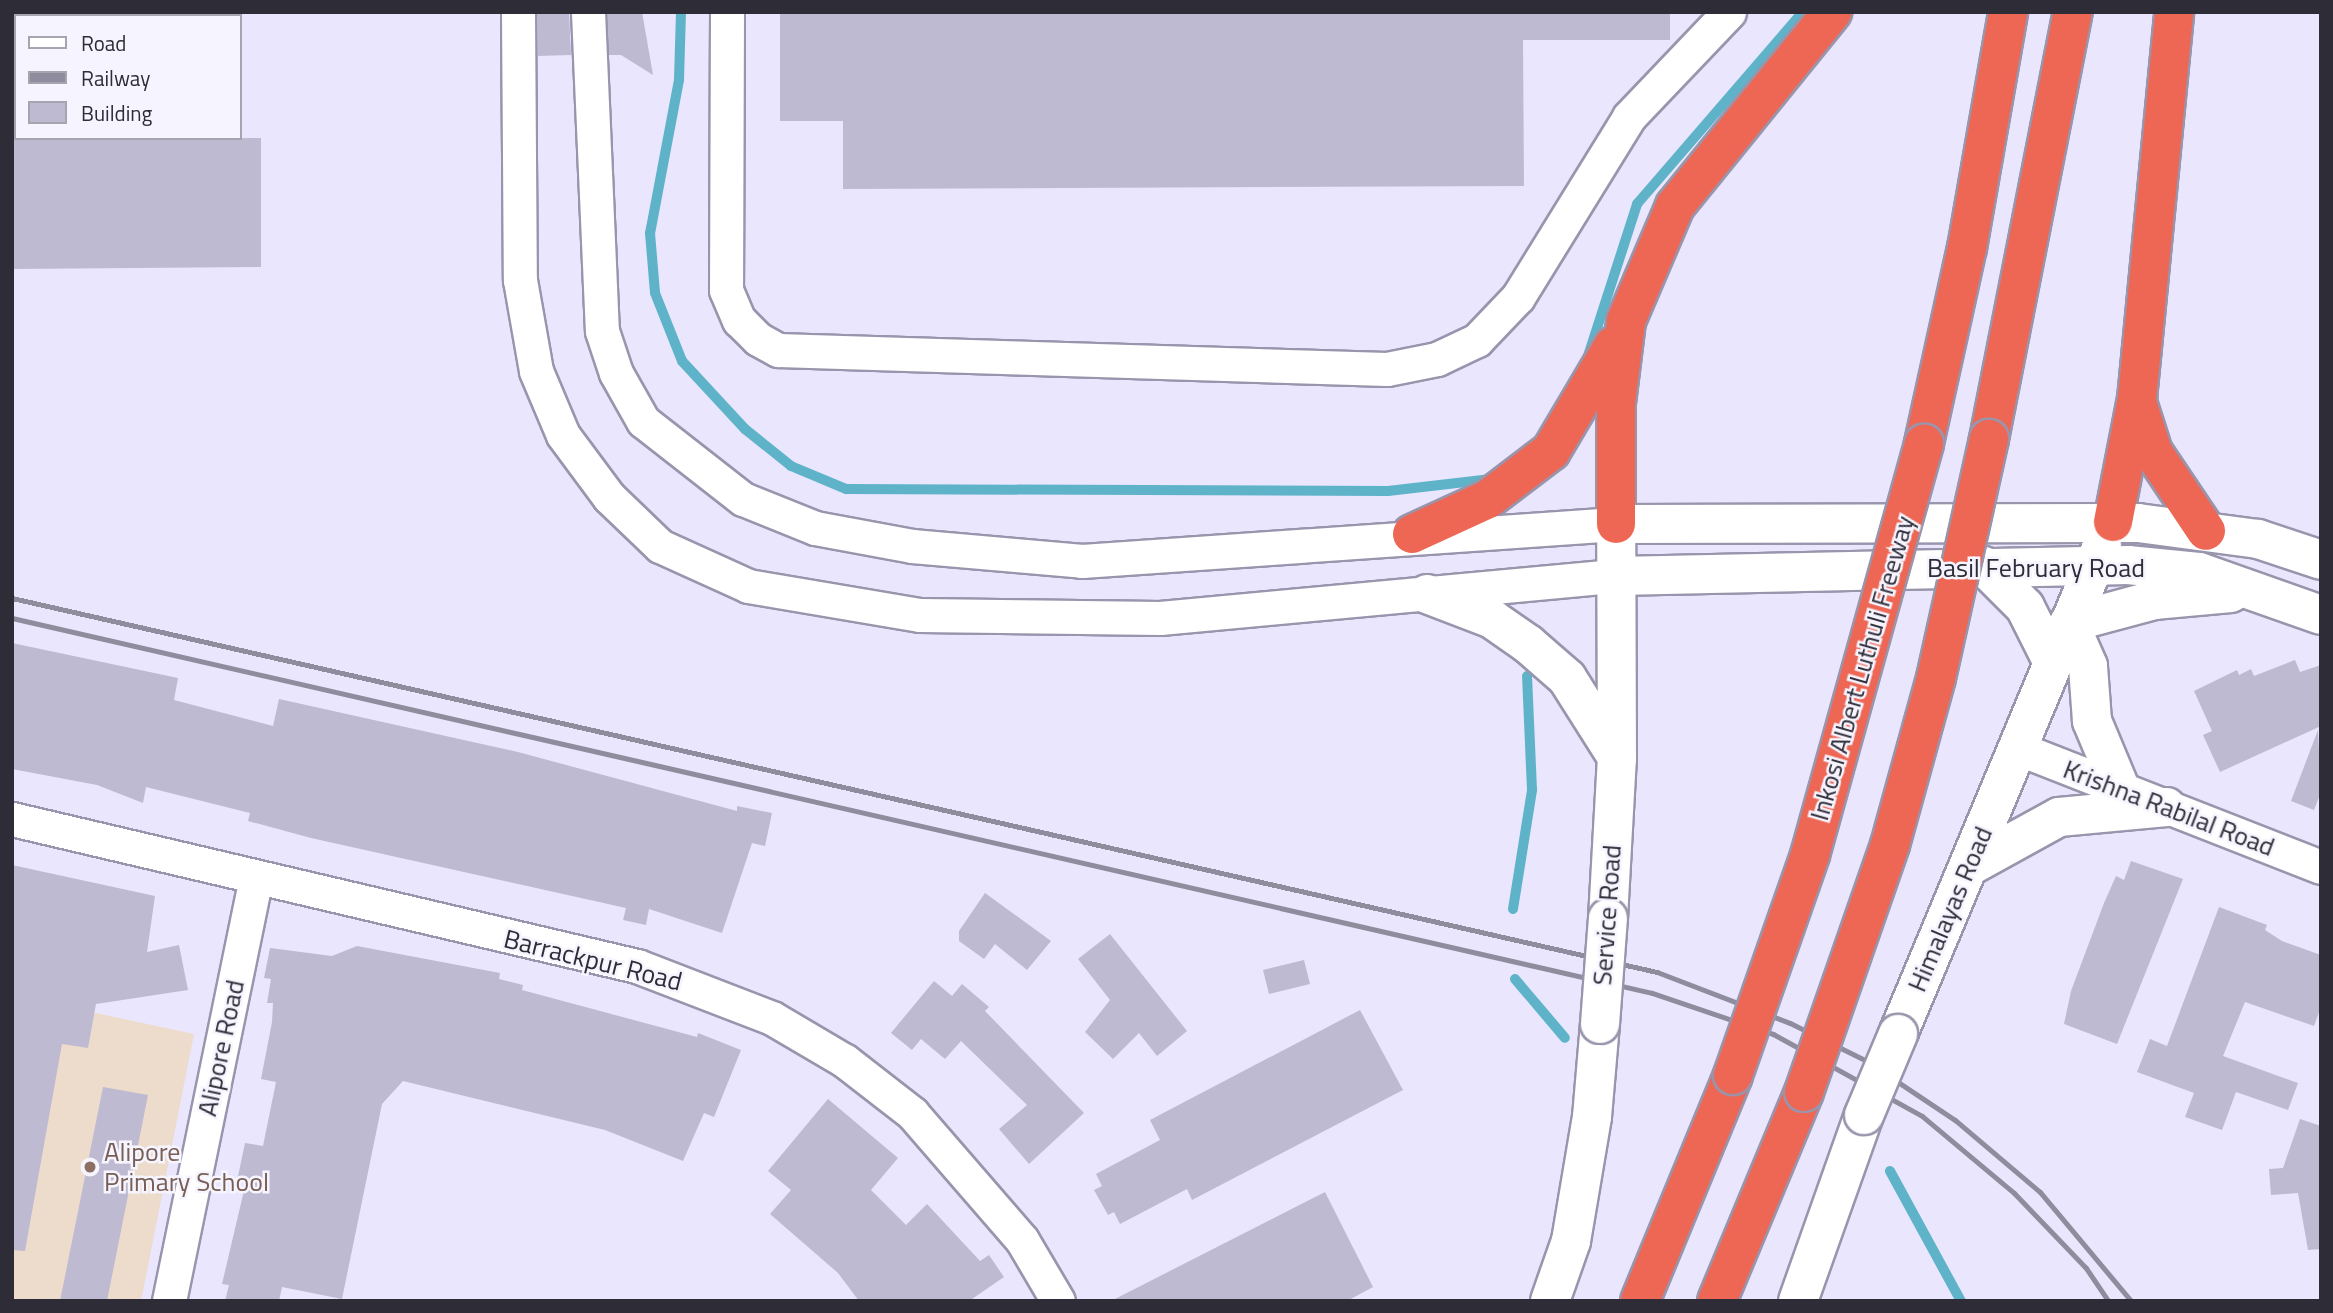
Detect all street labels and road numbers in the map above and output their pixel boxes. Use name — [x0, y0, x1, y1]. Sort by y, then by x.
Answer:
street label: Inkosi Albert Luthuli Freeway — [1804, 512, 1920, 824]
street label: Basil February Road — [1927, 552, 2145, 584]
street label: Krishna Rabilal Road — [2059, 753, 2279, 863]
street label: Himalayas Road — [1901, 822, 1999, 996]
street label: Service Road — [1587, 844, 1627, 986]
street label: Barrackpur Road — [501, 923, 685, 997]
street label: Alipore Road — [191, 977, 251, 1119]

